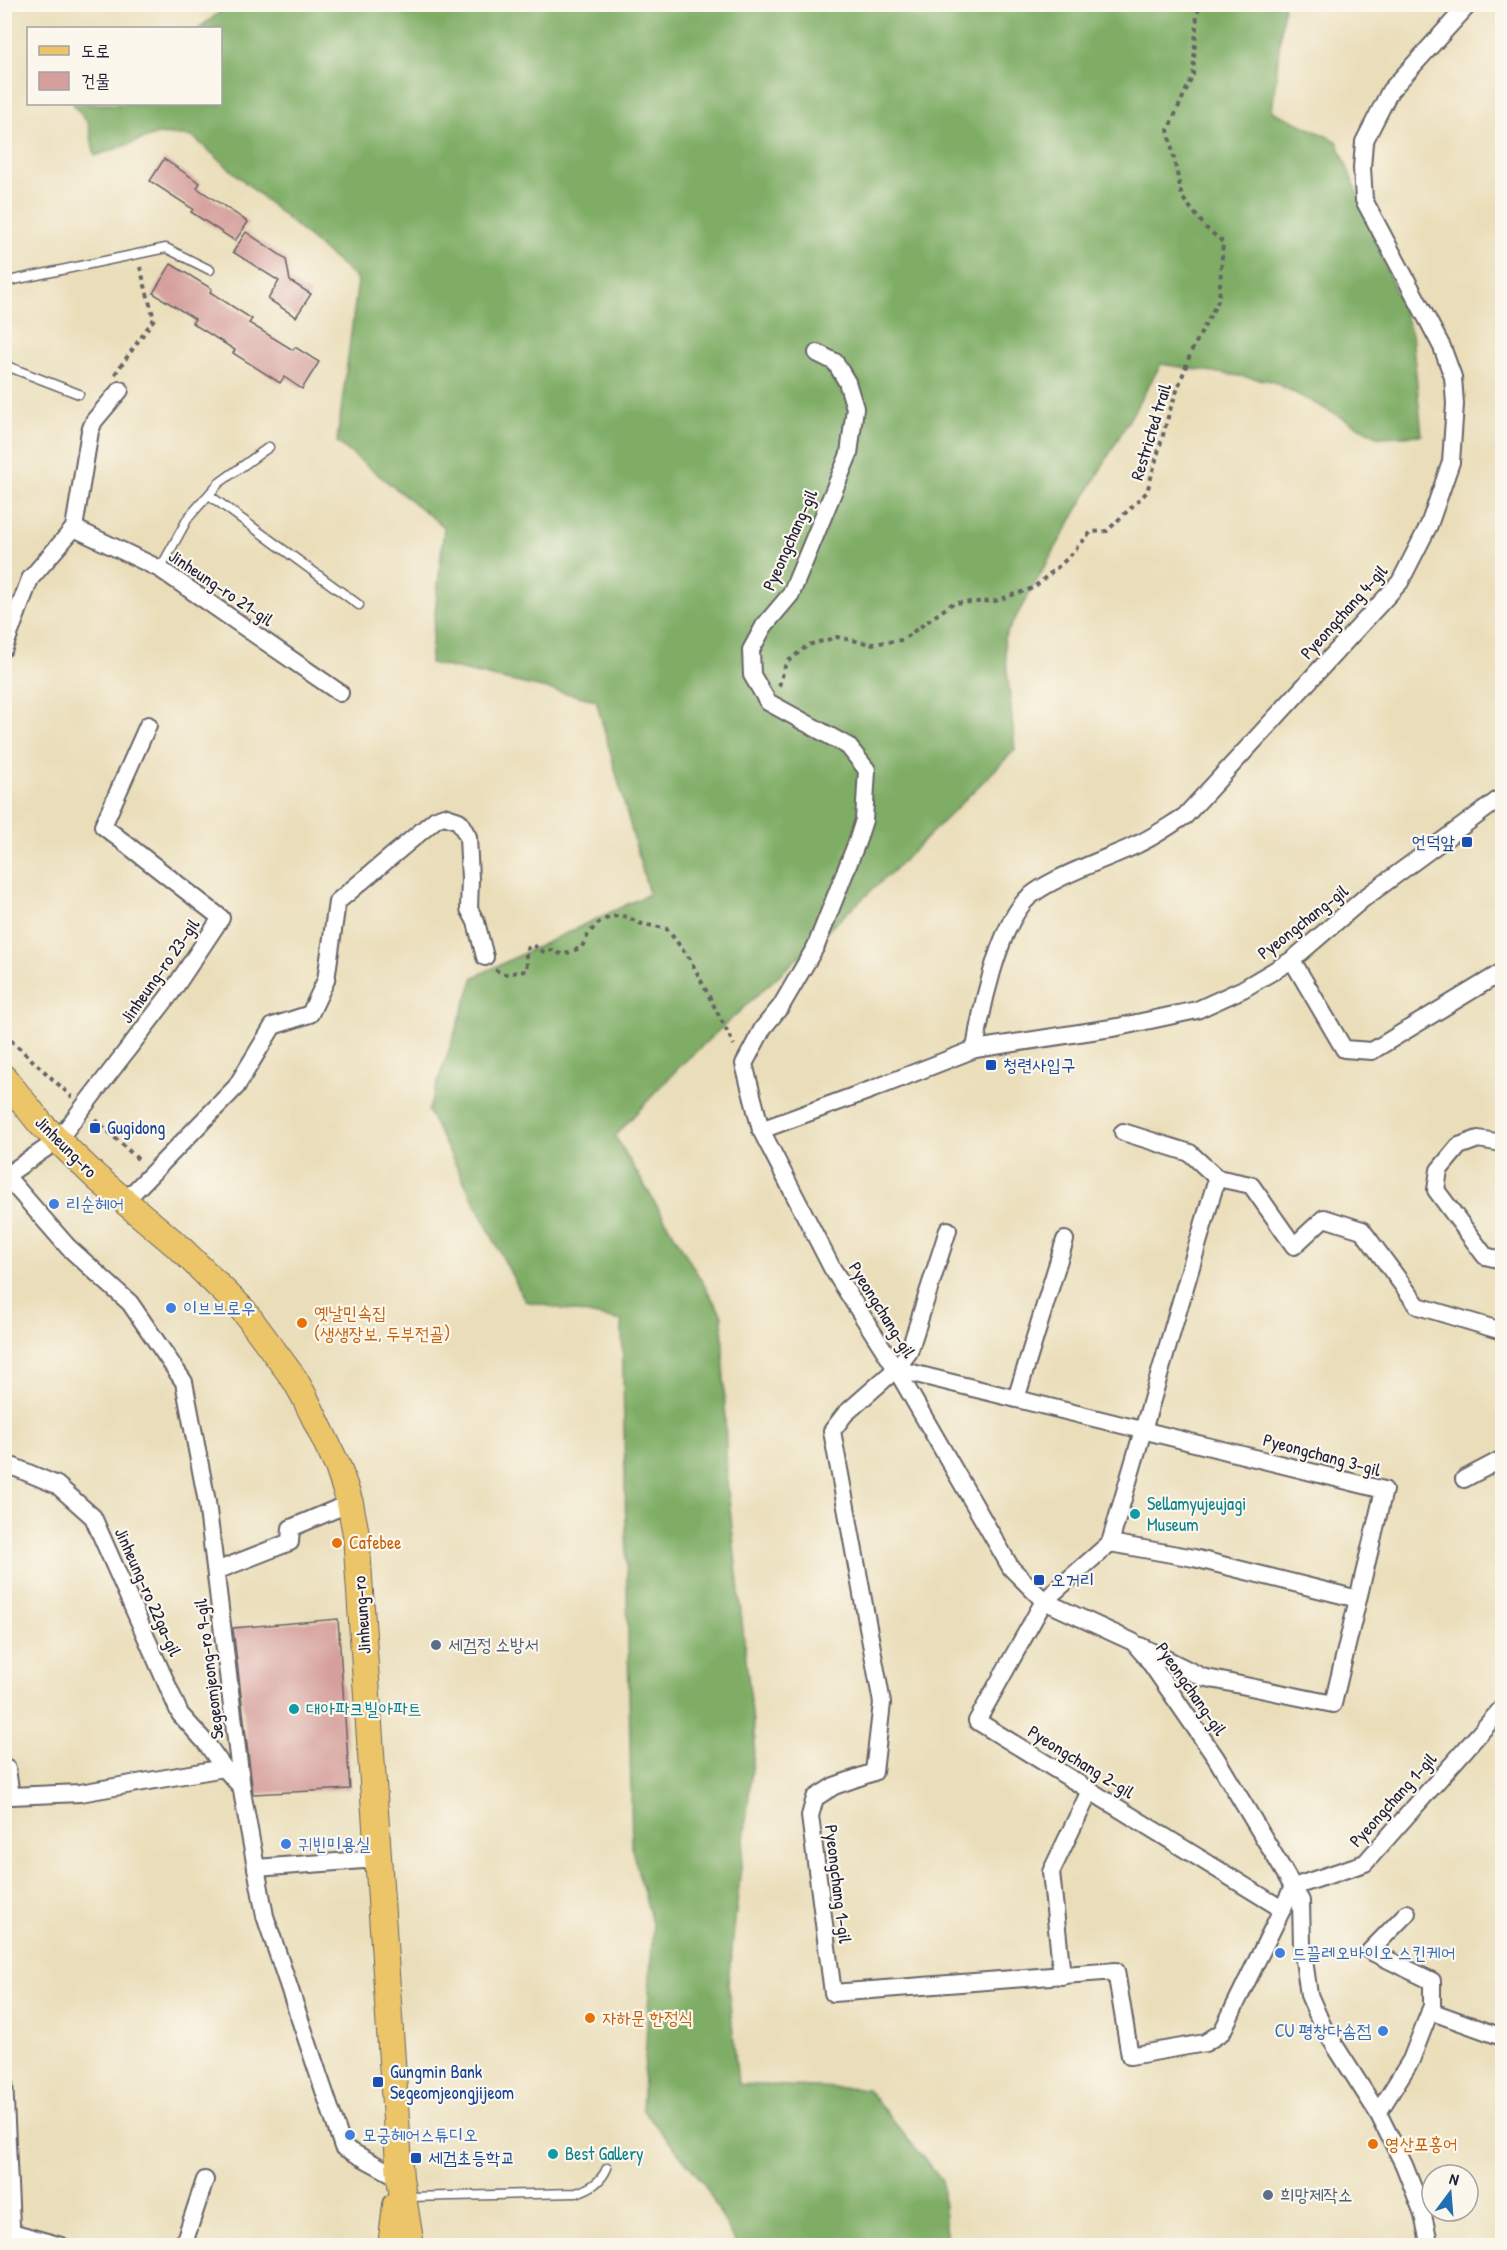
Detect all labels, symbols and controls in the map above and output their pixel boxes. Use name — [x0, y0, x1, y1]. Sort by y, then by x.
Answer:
legend — [27, 27, 222, 105]
text: 도로 — [81, 38, 110, 63]
text: 건물 — [81, 68, 110, 93]
street label: Restricted trail — [1124, 380, 1177, 483]
street label: Pyeongchang-gil — [756, 485, 823, 595]
street label: Jinheung-ro 21-gil — [164, 543, 279, 632]
street label: Pyeongchang 4-gil — [1294, 559, 1393, 664]
place label: 언덕앞 — [1412, 829, 1456, 854]
marker: 언덕앞 — [1460, 835, 1474, 849]
street label: Pyeongchang-gil — [1252, 878, 1353, 965]
street label: Jinheung-ro 23-gil — [114, 913, 205, 1028]
place label: 청련사입구 — [1003, 1052, 1075, 1077]
marker: 청련사입구 — [984, 1058, 998, 1072]
street label: Jinheung-ro — [30, 1110, 103, 1183]
place label: Gugidong — [107, 1115, 165, 1140]
marker: Gugidong — [88, 1121, 102, 1135]
place label: 리순헤어 — [66, 1191, 124, 1216]
marker: 리순헤어 — [47, 1197, 61, 1211]
street label: Pyeongchang-gil — [843, 1257, 922, 1363]
place label: 이브브로우 — [183, 1295, 255, 1320]
place label: 옛날민속집 (생생장보, 두부전골) — [314, 1300, 450, 1346]
marker: 이브브로우 — [164, 1301, 178, 1315]
marker: 옛날민속집 (생생장보, 두부전골) — [295, 1316, 309, 1330]
street label: Pyeongchang 3-gil — [1261, 1427, 1384, 1482]
place label: Sellamyujeujagi Museum — [1147, 1491, 1246, 1537]
marker: Sellamyujeujagi Museum — [1128, 1507, 1142, 1521]
street label: Jinheung-ro 22ga-gil — [109, 1523, 188, 1660]
place label: Cafebee — [349, 1530, 401, 1555]
marker: Cafebee — [330, 1536, 344, 1550]
place label: 오거리 — [1051, 1567, 1094, 1592]
marker: 오거리 — [1032, 1573, 1046, 1587]
street label: Jinheung-ro — [346, 1575, 377, 1655]
street label: Segeomjeong-ro 9-gil — [187, 1597, 230, 1741]
place label: 세검정 소방서 — [448, 1632, 539, 1657]
street label: Pyeongchang-gil — [1150, 1637, 1233, 1741]
marker: 세검정 소방서 — [429, 1638, 443, 1652]
place label: 대아파크빌아파트 — [306, 1696, 422, 1721]
marker: 대아파크빌아파트 — [287, 1702, 301, 1716]
street label: Pyeongchang 2-gil — [1023, 1719, 1139, 1804]
street label: Pyeongchang 1-gil — [1343, 1747, 1442, 1852]
street label: Pyeongchang 1-gil — [819, 1823, 858, 1945]
place label: 귀빈미용실 — [298, 1831, 371, 1856]
marker: 귀빈미용실 — [279, 1837, 293, 1851]
place label: 드끌레오바이오 스킨케어 — [1292, 1940, 1455, 1965]
marker: 드끌레오바이오 스킨케어 — [1273, 1946, 1287, 1960]
place label: 자하문 한정식 — [602, 2005, 693, 2030]
marker: 자하문 한정식 — [583, 2011, 597, 2025]
place label: CU 평창다솜점 — [1275, 2018, 1372, 2043]
marker: CU 평창다솜점 — [1376, 2024, 1390, 2038]
place label: Gungmin Bank Segeomjeongjijeom — [390, 2059, 514, 2105]
marker: Gungmin Bank Segeomjeongjijeom — [371, 2075, 385, 2089]
place label: 모궁헤어스튜디오 — [362, 2122, 478, 2147]
marker: 모궁헤어스튜디오 — [343, 2128, 357, 2142]
place label: 영산포홍어 — [1385, 2131, 1457, 2156]
marker: 영산포홍어 — [1366, 2137, 1380, 2151]
place label: Best Gallery — [565, 2141, 644, 2166]
place label: 세검초등학교 — [428, 2145, 515, 2170]
marker: Best Gallery — [546, 2147, 560, 2161]
marker: 세검초등학교 — [409, 2151, 423, 2165]
north arrow — [1420, 2163, 1480, 2223]
text: N — [1447, 2167, 1462, 2190]
place label: 희망제작소 — [1280, 2182, 1352, 2207]
marker: 희망제작소 — [1261, 2188, 1275, 2202]

